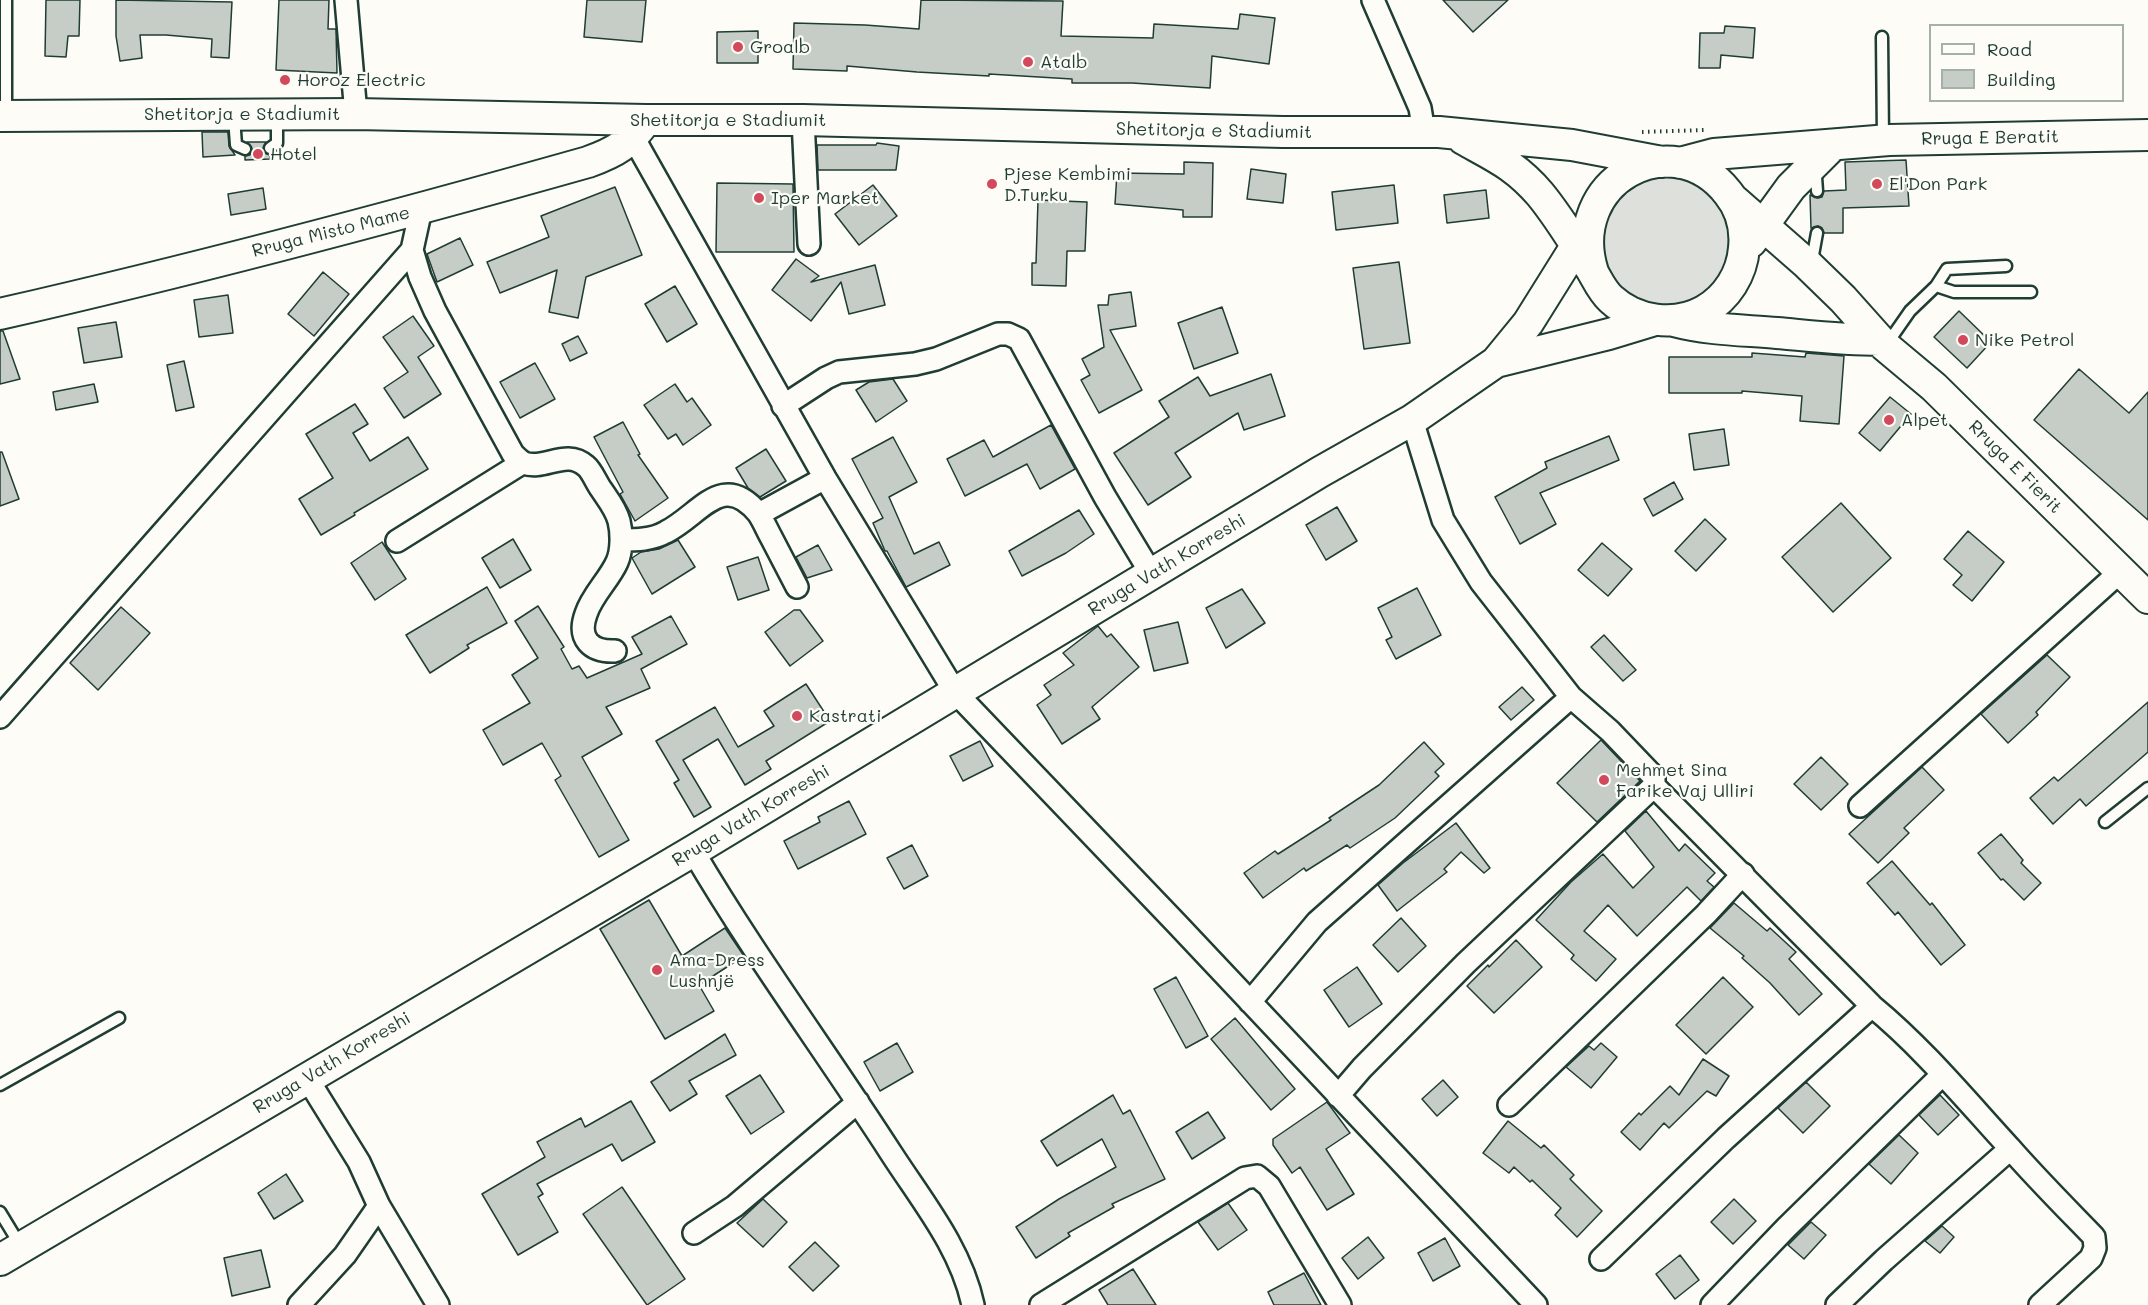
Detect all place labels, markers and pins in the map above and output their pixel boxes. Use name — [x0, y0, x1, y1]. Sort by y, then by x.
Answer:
place label: Groalb — [750, 36, 810, 58]
marker: Groalb — [731, 40, 745, 54]
place label: Atalb — [1040, 51, 1088, 73]
marker: Atalb — [1021, 55, 1035, 69]
place label: Horoz Electric — [297, 69, 426, 91]
marker: Horoz Electric — [278, 73, 292, 87]
place label: Hotel — [270, 143, 317, 165]
marker: Hotel — [251, 147, 265, 161]
place label: Pjese Kembimi D.Turku — [1004, 163, 1131, 206]
place label: El'Don Park — [1889, 173, 1987, 195]
marker: Pjese Kembimi D.Turku — [985, 177, 999, 191]
marker: El'Don Park — [1870, 177, 1884, 191]
place label: Iper Market — [771, 187, 879, 209]
marker: Iper Market — [752, 191, 766, 205]
place label: Nike Petrol — [1975, 329, 2075, 351]
marker: Nike Petrol — [1956, 333, 1970, 347]
place label: Alpet — [1901, 409, 1948, 431]
marker: Alpet — [1882, 413, 1896, 427]
place label: Kastrati — [809, 705, 881, 727]
marker: Kastrati — [790, 709, 804, 723]
place label: Mehmet Sina Farike Vaj Ulliri — [1616, 759, 1754, 802]
marker: Mehmet Sina Farike Vaj Ulliri — [1597, 773, 1611, 787]
place label: Ama-Dress Lushnjë — [669, 949, 765, 992]
marker: Ama-Dress Lushnjë — [650, 963, 664, 977]

